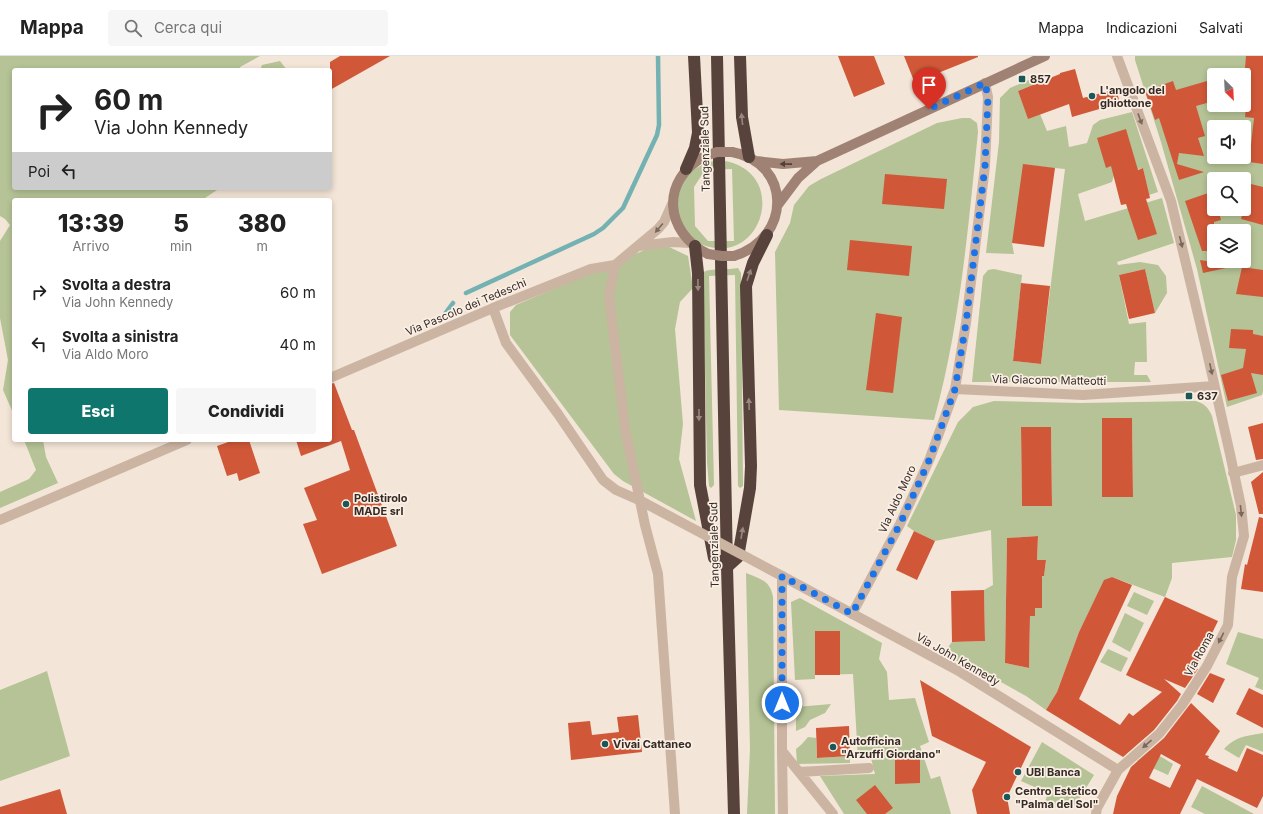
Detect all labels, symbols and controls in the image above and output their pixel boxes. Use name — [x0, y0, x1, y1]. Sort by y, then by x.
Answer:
search box — [108, 10, 388, 46]
text: Mappa — [20, 16, 84, 39]
icon: search — [122, 17, 144, 39]
text: Cerca qui — [154, 18, 222, 37]
text: Mappa — [1038, 19, 1084, 36]
text: Indicazioni — [1106, 19, 1177, 36]
text: Salvati — [1199, 19, 1243, 36]
pin — [912, 68, 946, 109]
north arrow — [1207, 68, 1251, 112]
map controls — [1207, 68, 1251, 268]
place label: 857 — [1030, 72, 1051, 86]
icon: arrive — [918, 74, 940, 96]
marker: 857 — [1017, 74, 1027, 84]
text: 60 m — [94, 83, 163, 117]
place label: L'angolo del ghiottone — [1100, 83, 1165, 110]
icon: right — [28, 84, 80, 136]
marker: L'angolo del ghiottone — [1087, 91, 1097, 101]
street label: Tangenziale Sud — [697, 106, 713, 192]
one-way arrow — [739, 113, 746, 125]
one-way arrow — [1137, 113, 1143, 125]
text: Via John Kennedy — [94, 117, 248, 138]
button: sound — [1207, 120, 1251, 164]
icon: left — [58, 160, 80, 182]
one-way arrow — [779, 161, 792, 167]
text: Poi — [28, 162, 50, 181]
button: search — [1207, 172, 1251, 216]
text: 13:39 — [58, 209, 124, 238]
text: 5 — [173, 209, 189, 238]
text: 380 — [238, 209, 286, 238]
one-way arrow — [655, 222, 664, 233]
button: layers — [1207, 224, 1251, 268]
one-way arrow — [1178, 236, 1184, 248]
text: Arrivo — [72, 238, 110, 254]
text: min — [170, 238, 192, 254]
text: m — [256, 238, 268, 254]
one-way arrow — [746, 268, 752, 280]
text: Svolta a destra — [62, 275, 171, 294]
street label: Via Pascolo dei Tedeschi — [404, 275, 528, 339]
one-way arrow — [695, 279, 701, 292]
icon: right — [28, 281, 50, 303]
text: 60 m — [280, 283, 316, 302]
text: Via John Kennedy — [62, 294, 173, 310]
text: Svolta a sinistra — [62, 327, 179, 346]
icon: left — [28, 333, 50, 355]
text: 40 m — [279, 335, 316, 354]
text: Via Aldo Moro — [62, 346, 149, 362]
one-way arrow — [1208, 362, 1214, 375]
street label: Via Giacomo Matteotti — [992, 372, 1106, 388]
button: Esci — [28, 388, 168, 434]
button: Condividi — [176, 388, 316, 434]
place label: 637 — [1197, 389, 1218, 403]
marker: 637 — [1184, 391, 1194, 401]
one-way arrow — [746, 397, 752, 410]
one-way arrow — [696, 409, 702, 422]
street label: Via Aldo Moro — [875, 462, 919, 535]
place label: Polistirolo MADE srl — [354, 491, 408, 518]
marker: Polistirolo MADE srl — [341, 499, 351, 509]
street label: Tangenziale Sud — [706, 502, 722, 588]
one-way arrow — [1238, 505, 1244, 517]
one-way arrow — [739, 527, 745, 539]
street label: Via John Kennedy — [914, 629, 1002, 689]
street label: Via Roma — [1181, 629, 1217, 679]
one-way arrow — [1218, 632, 1225, 644]
position arrow — [761, 682, 803, 724]
place label: Autofficina "Arzuffi Giordano" — [841, 734, 941, 761]
place label: Vivai Cattaneo — [613, 737, 692, 751]
marker: Vivai Cattaneo — [600, 739, 610, 749]
one-way arrow — [1142, 739, 1153, 748]
marker: Autofficina "Arzuffi Giordano" — [828, 742, 838, 752]
place label: UBI Banca — [1026, 765, 1081, 779]
marker: UBI Banca — [1013, 767, 1023, 777]
place label: Centro Estetico "Palma del Sol" — [1015, 784, 1099, 811]
marker: Centro Estetico "Palma del Sol" — [1002, 792, 1012, 802]

